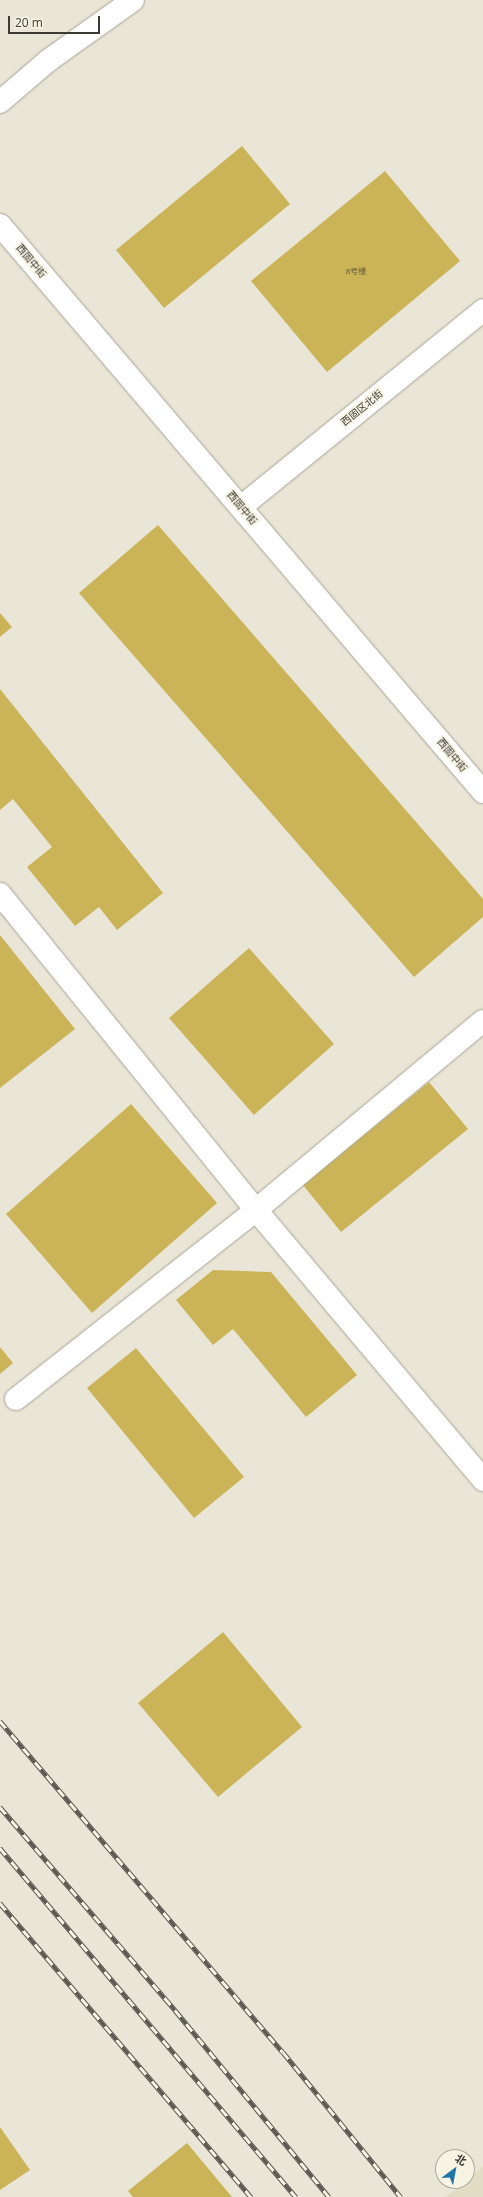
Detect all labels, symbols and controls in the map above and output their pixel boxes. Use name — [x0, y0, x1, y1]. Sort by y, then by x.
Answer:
scale bar — [10, 8, 102, 34]
text: 20 m — [15, 14, 43, 31]
street label: 西固中街 — [14, 242, 48, 280]
house number: 8号楼 — [346, 266, 366, 276]
street label: 西固区北街 — [339, 388, 385, 428]
street label: 西固中街 — [225, 489, 259, 527]
street label: 西固中街 — [435, 736, 469, 774]
north arrow — [435, 2149, 475, 2189]
text: 北 — [452, 2150, 470, 2169]

